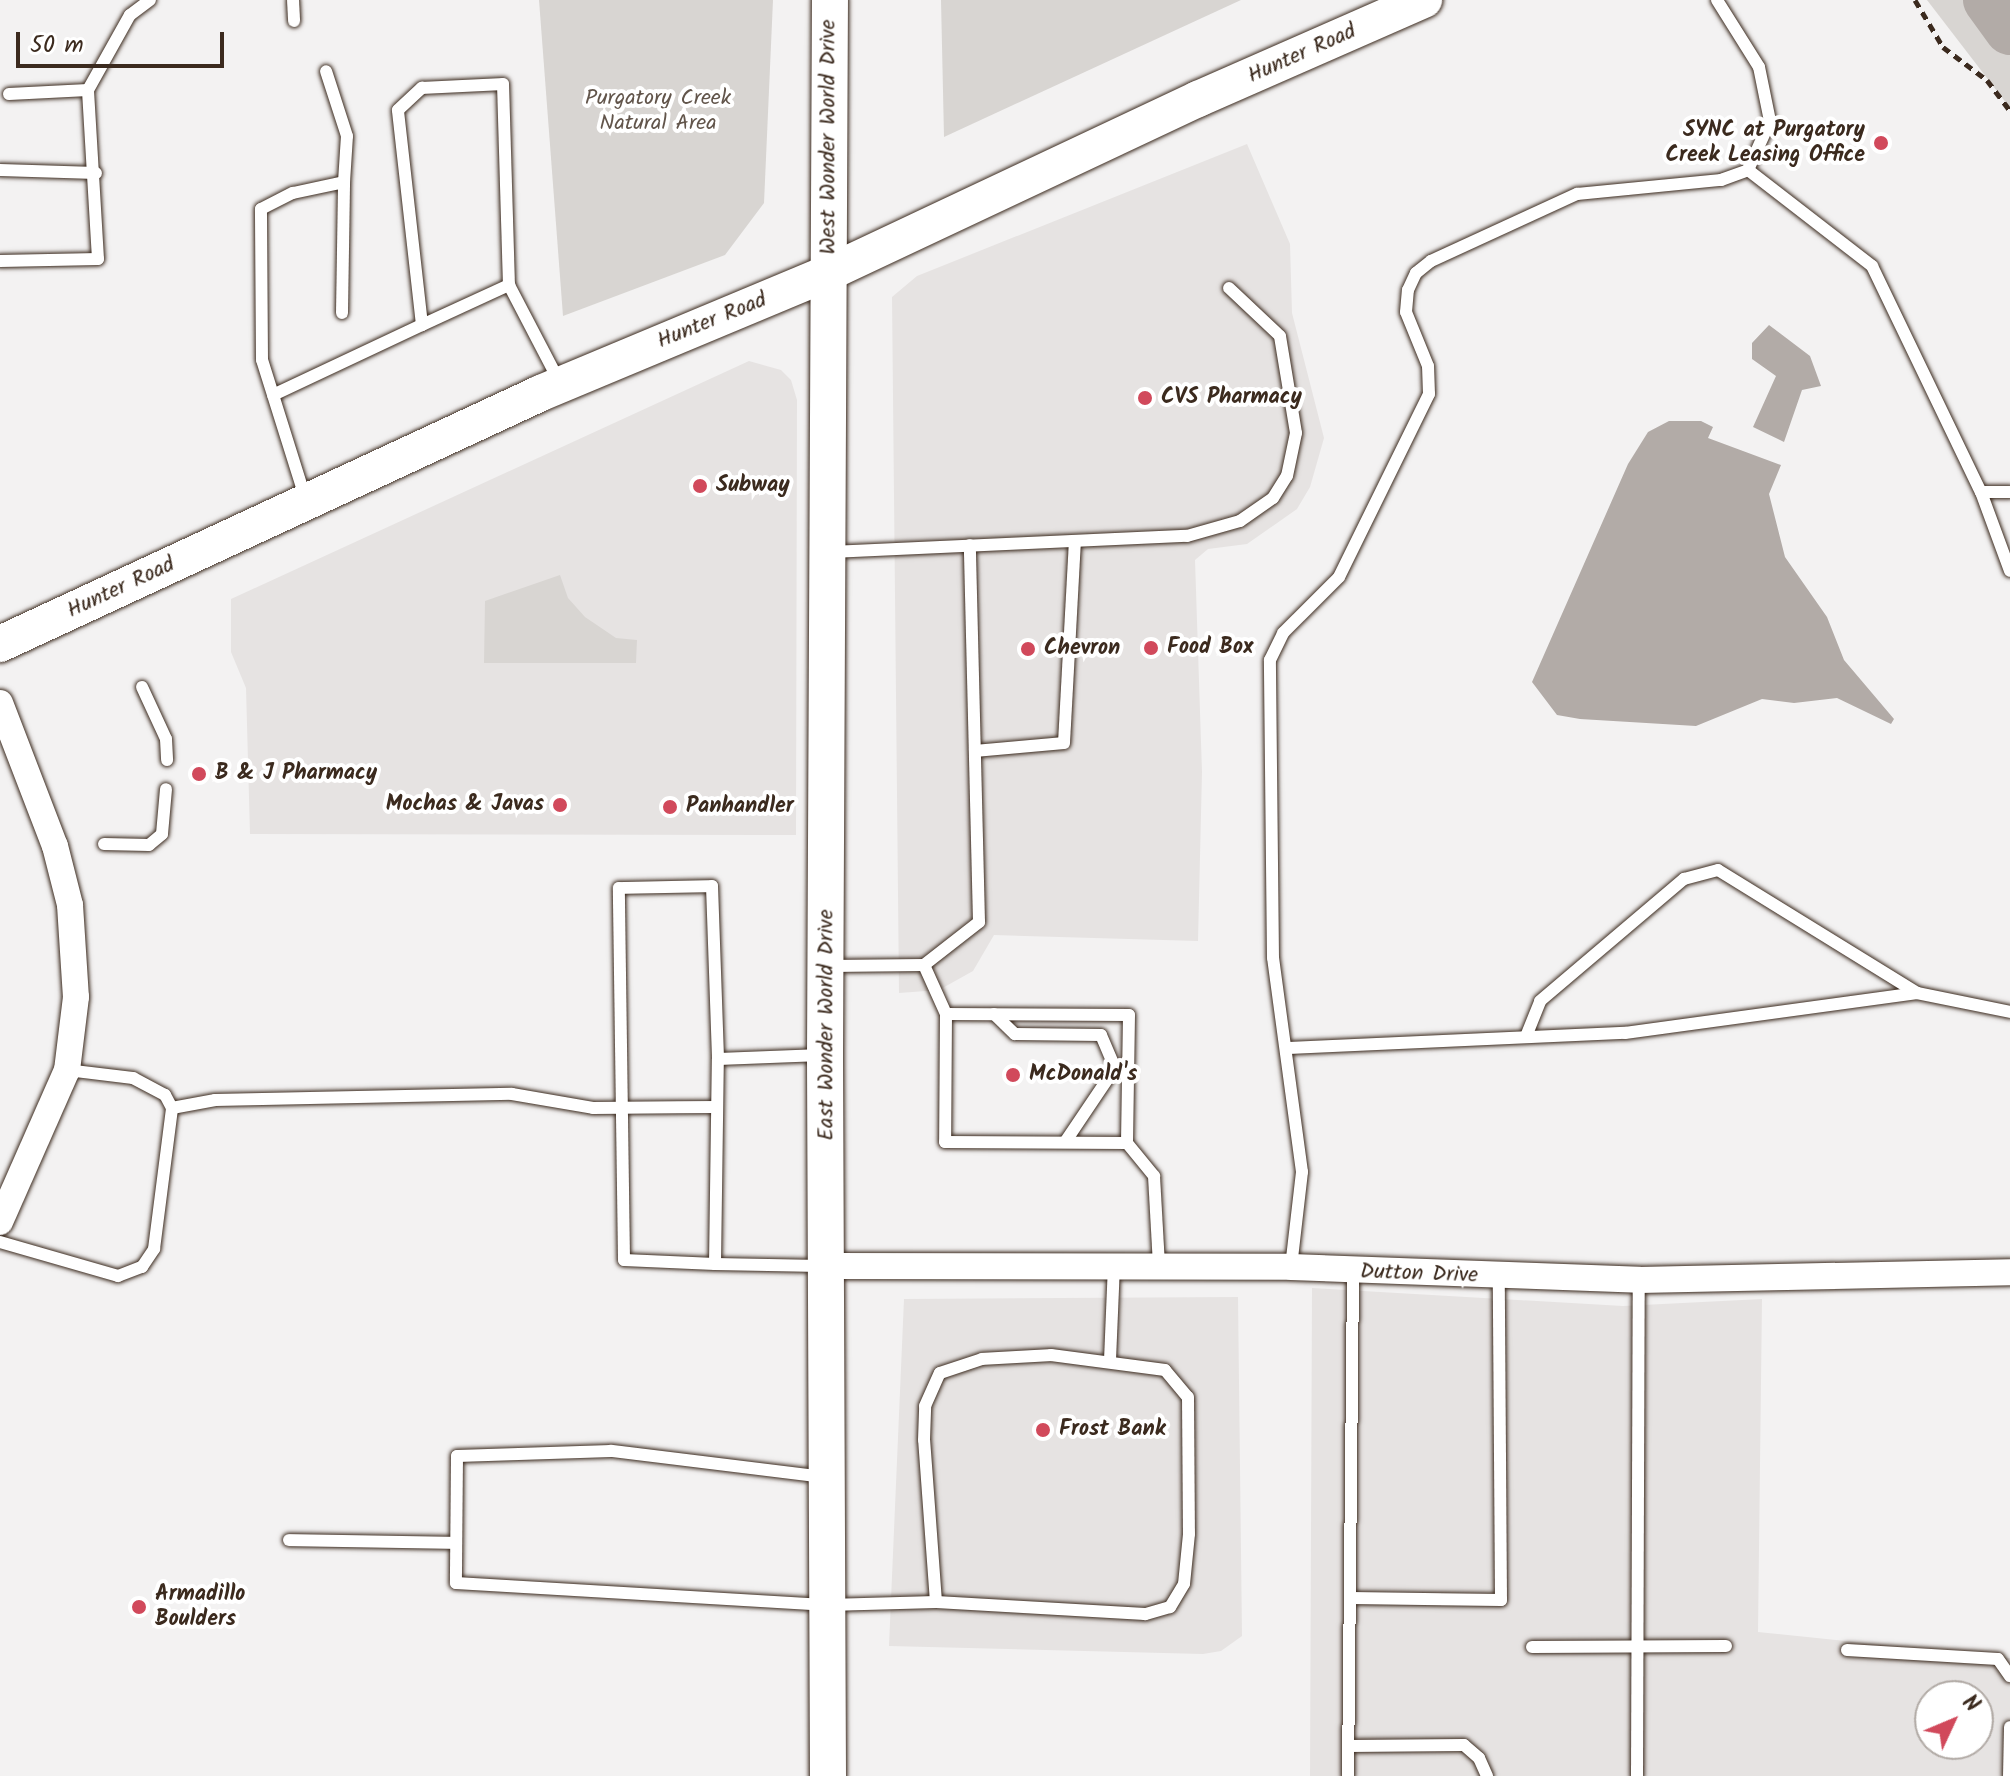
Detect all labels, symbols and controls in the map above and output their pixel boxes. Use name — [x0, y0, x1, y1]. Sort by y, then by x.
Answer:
scale bar — [20, 16, 228, 66]
street label: Hunter Road — [1244, 18, 1360, 90]
street label: West Wonder World Drive — [816, 19, 842, 255]
text: 50 m — [30, 26, 84, 65]
park label: Purgatory Creek Natural Area — [585, 85, 731, 136]
place label: SYNC at Purgatory Creek Leasing Office — [1665, 117, 1865, 168]
marker: SYNC at Purgatory Creek Leasing Office — [1872, 134, 1890, 152]
street label: Hunter Road — [653, 287, 771, 355]
place label: CVS Pharmacy — [1161, 385, 1302, 411]
marker: CVS Pharmacy — [1136, 389, 1154, 407]
place label: Subway — [716, 473, 790, 499]
marker: Subway — [691, 477, 709, 495]
street label: Hunter Road — [63, 552, 179, 624]
place label: Food Box — [1167, 635, 1254, 661]
place label: Chevron — [1044, 636, 1120, 662]
marker: Food Box — [1142, 639, 1160, 657]
marker: Chevron — [1019, 640, 1037, 658]
place label: B & J Pharmacy — [215, 761, 377, 787]
marker: B & J Pharmacy — [190, 765, 208, 783]
place label: Mochas & Javas — [386, 792, 544, 818]
place label: Panhandler — [686, 794, 794, 820]
marker: Mochas & Javas — [551, 796, 569, 814]
marker: Panhandler — [661, 798, 679, 816]
street label: East Wonder World Drive — [814, 909, 840, 1141]
place label: McDonald's — [1029, 1062, 1137, 1088]
marker: McDonald's — [1004, 1066, 1022, 1084]
street label: Dutton Drive — [1359, 1259, 1479, 1289]
place label: Frost Bank — [1059, 1417, 1166, 1443]
marker: Frost Bank — [1034, 1421, 1052, 1439]
place label: Armadillo Boulders — [155, 1581, 245, 1632]
marker: Armadillo Boulders — [130, 1598, 148, 1616]
north arrow — [1914, 1680, 1994, 1760]
text: N — [1953, 1687, 1988, 1722]

